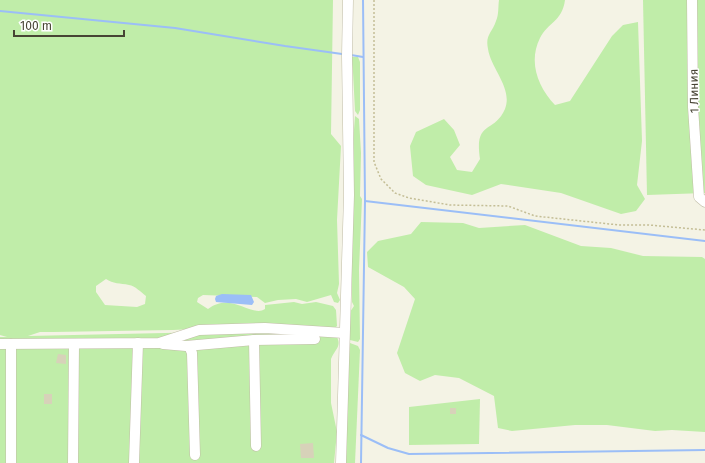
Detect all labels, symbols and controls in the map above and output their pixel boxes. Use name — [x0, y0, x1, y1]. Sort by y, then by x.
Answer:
scale bar — [14, 12, 124, 38]
text: 100 m — [20, 19, 52, 33]
street label: 1 Линия — [687, 69, 701, 113]

